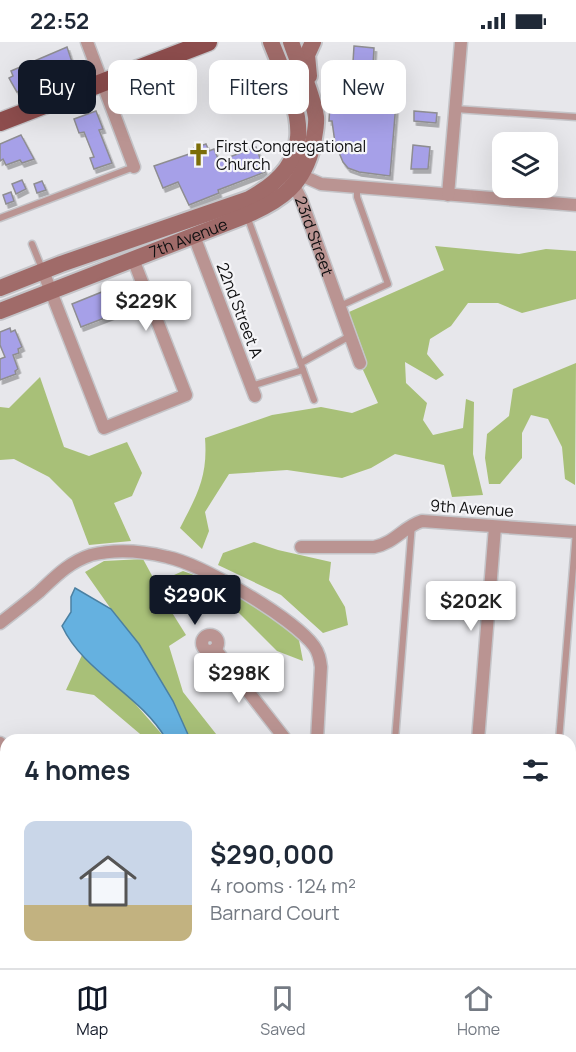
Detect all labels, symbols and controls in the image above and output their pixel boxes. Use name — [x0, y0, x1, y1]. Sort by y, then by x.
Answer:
text: 22:52 — [30, 6, 89, 36]
chip: Buy — [18, 60, 96, 114]
chip: Rent — [108, 60, 197, 114]
chip: Filters — [209, 60, 309, 114]
chip: New — [321, 60, 406, 114]
map controls — [492, 132, 558, 198]
button: layers — [492, 132, 558, 198]
place label: First Congregational Church — [216, 135, 366, 175]
church icon: First Congregational Church — [185, 142, 211, 168]
street label: 23rd Street — [290, 193, 339, 279]
street label: 7th Avenue — [146, 213, 230, 263]
street label: 22nd Street A — [212, 259, 268, 361]
pin: $229K — [104, 281, 188, 332]
text: $229K — [115, 287, 177, 314]
street label: 9th Avenue — [429, 494, 515, 522]
pin: $290K — [153, 575, 237, 626]
text: $290K — [164, 581, 227, 608]
pin: $202K — [429, 581, 513, 632]
text: $202K — [440, 587, 502, 614]
pin: $298K — [197, 653, 281, 704]
text: $298K — [208, 659, 270, 686]
text: 4 homes — [24, 752, 130, 788]
icon: filters — [519, 754, 552, 787]
text: $290,000 — [210, 836, 334, 872]
icon: home — [72, 845, 144, 917]
text: 4 rooms · 124 m² — [210, 872, 356, 899]
text: Barnard Court — [210, 899, 340, 926]
tab: Map — [76, 982, 109, 1040]
tab: Saved — [260, 982, 305, 1040]
tab: Home — [457, 982, 500, 1040]

